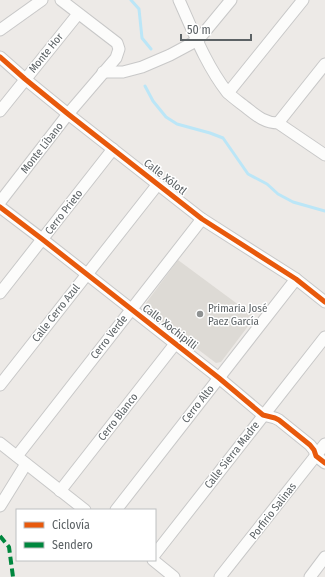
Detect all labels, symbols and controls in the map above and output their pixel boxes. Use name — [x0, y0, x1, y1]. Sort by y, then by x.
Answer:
scale bar — [181, 16, 251, 42]
text: 50 m — [187, 23, 211, 37]
street label: Monte Hor — [26, 30, 66, 75]
street label: Monte Líbano — [18, 120, 66, 176]
street label: Calle Xólotl — [141, 156, 189, 198]
street label: Cerro Prieto — [42, 187, 86, 237]
street label: Calle Cerro Azul — [29, 281, 83, 344]
street label: Calle Xochipilli — [140, 302, 200, 353]
place label: Primaria José Paez García — [208, 302, 268, 328]
marker: Primaria José Paez García — [195, 309, 205, 319]
street label: Cerro Verde — [88, 312, 130, 362]
street label: Cerro Alto — [179, 382, 217, 426]
street label: Cerro Blanco — [95, 390, 141, 443]
street label: Calle Sierra Madre — [202, 419, 262, 491]
street label: Porfirio Salinas — [247, 480, 299, 542]
legend — [16, 509, 156, 561]
text: Ciclovía — [52, 518, 90, 532]
text: Sendero — [52, 538, 93, 552]

